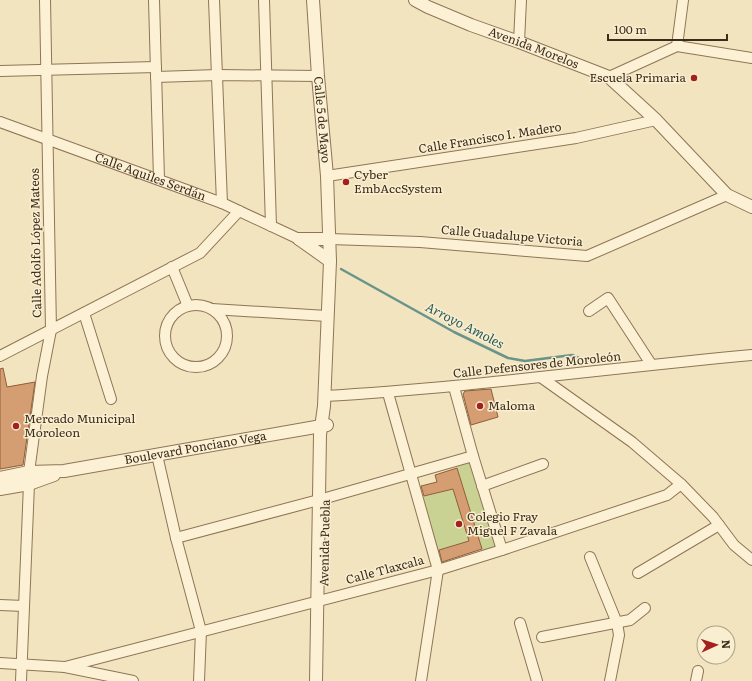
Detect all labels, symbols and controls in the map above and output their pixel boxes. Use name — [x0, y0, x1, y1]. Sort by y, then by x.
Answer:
scale bar — [608, 16, 727, 42]
text: 100 m — [614, 20, 647, 38]
street label: Avenida Morelos — [486, 22, 582, 73]
place label: Escuela Primaria — [589, 68, 687, 86]
marker: Escuela Primaria — [689, 73, 699, 83]
street label: Calle 5 de Mayo — [310, 75, 336, 164]
street label: Calle Francisco I. Madero — [417, 117, 563, 157]
street label: Calle Aquiles Serdán — [93, 147, 209, 204]
place label: Cyber EmbAccSystem — [354, 165, 443, 197]
street label: Calle Adolfo López Mateos — [25, 167, 45, 318]
marker: Cyber EmbAccSystem — [341, 177, 351, 187]
street label: Calle Guadalupe Victoria — [441, 220, 584, 250]
water label: Arroyo Amoles — [423, 297, 508, 353]
street label: Calle Defensores de Moroleón — [452, 346, 622, 382]
place label: Maloma — [488, 396, 536, 414]
marker: Maloma — [475, 401, 485, 411]
place label: Mercado Municipal Moroleon — [24, 409, 135, 441]
marker: Mercado Municipal Moroleon — [11, 421, 21, 431]
street label: Boulevard Ponciano Vega — [123, 426, 268, 468]
street label: Avenida Puebla — [314, 499, 334, 587]
place label: Colegio Fray Miguel F Zavala — [467, 507, 558, 539]
marker: Colegio Fray Miguel F Zavala — [454, 519, 464, 529]
street label: Calle Tlaxcala — [344, 550, 426, 588]
north arrow — [696, 625, 736, 665]
text: N — [719, 639, 735, 649]

